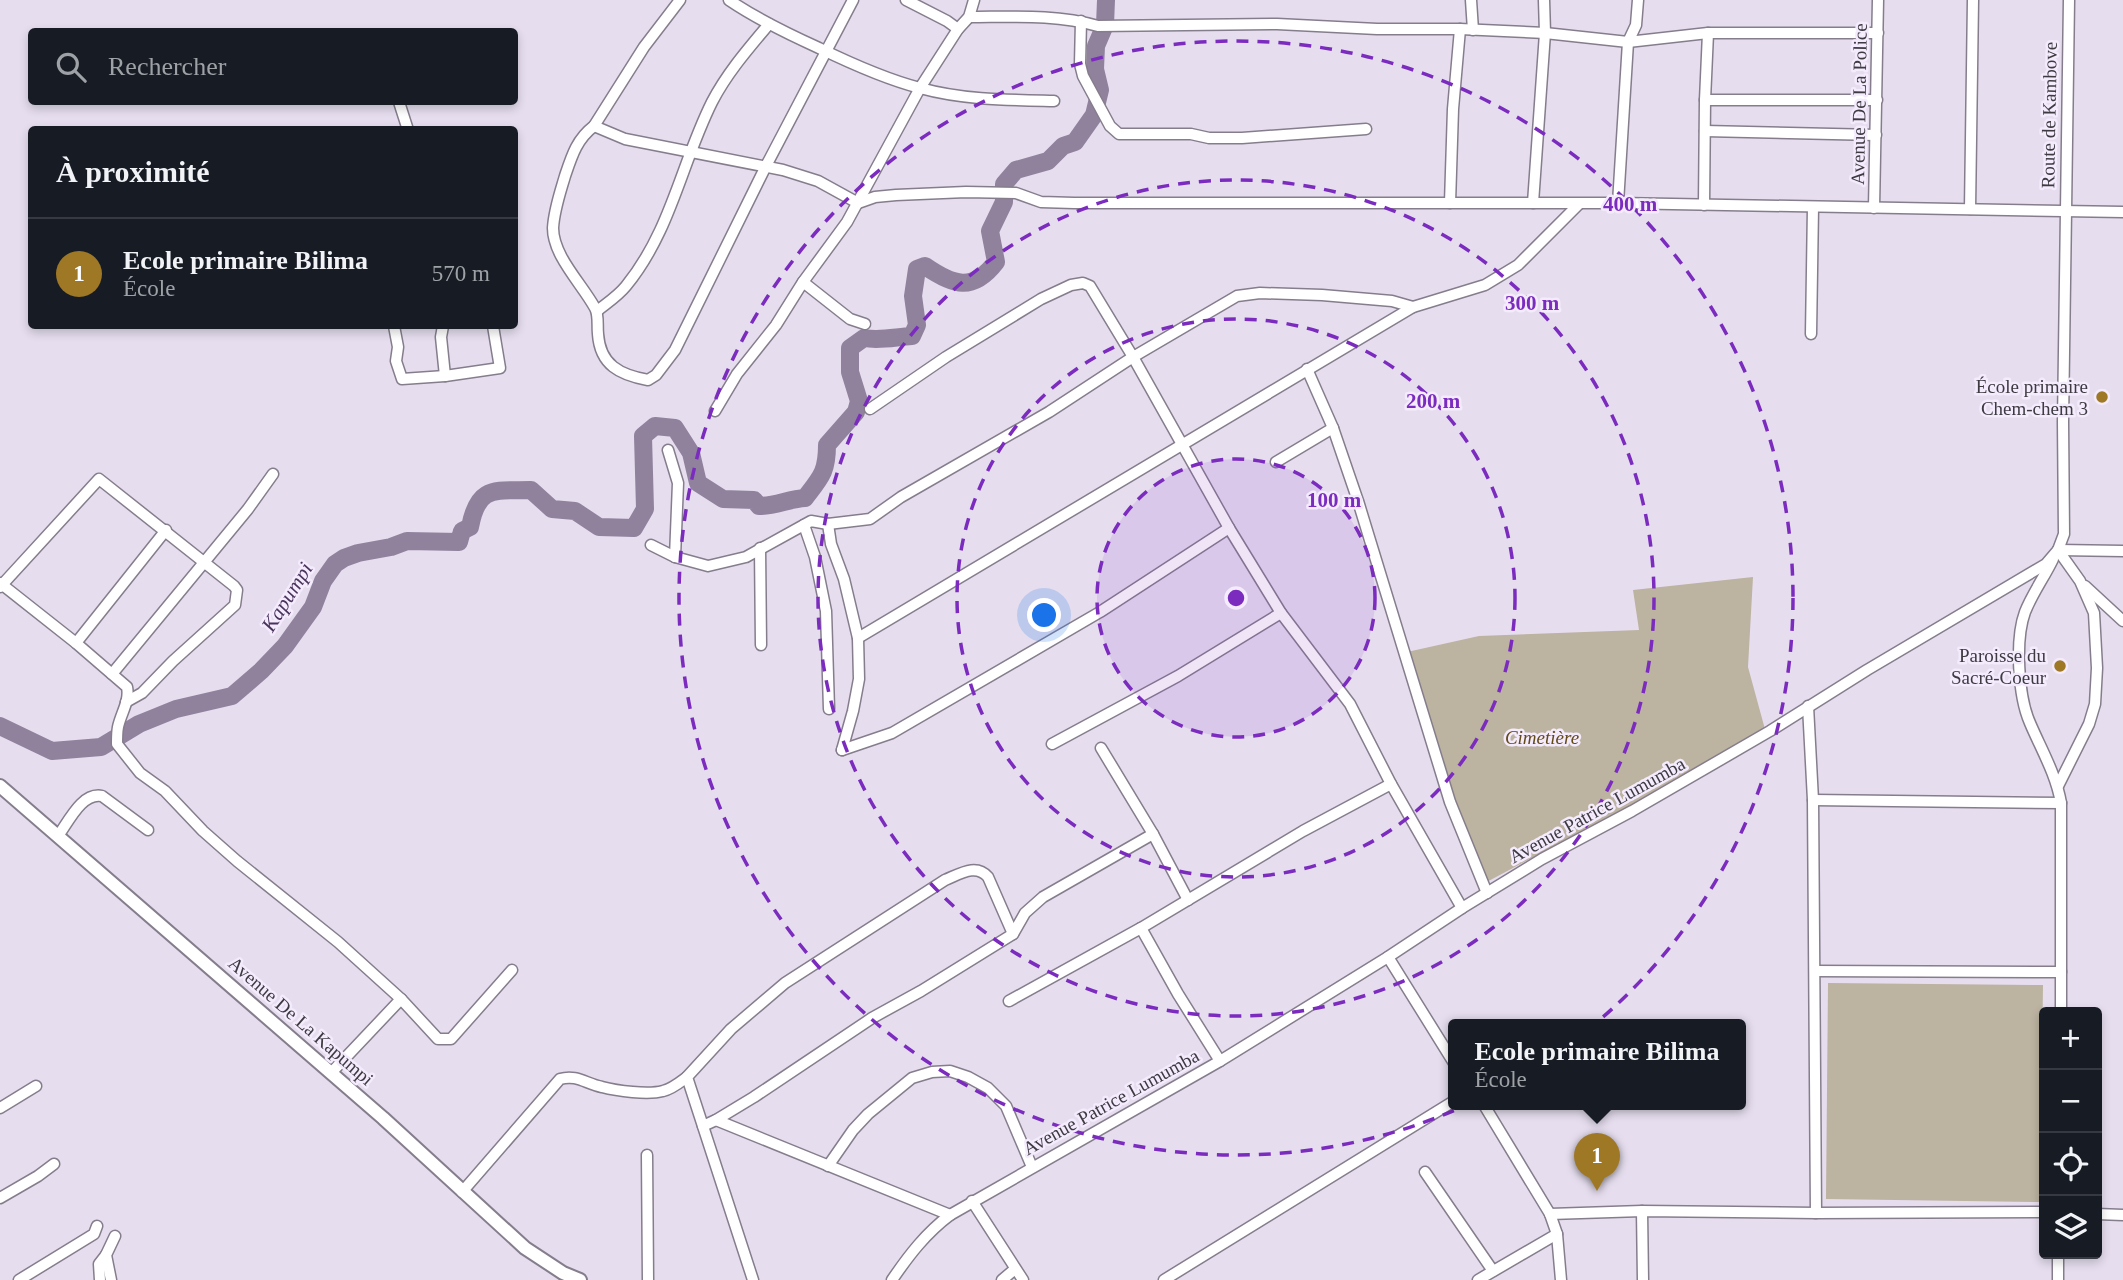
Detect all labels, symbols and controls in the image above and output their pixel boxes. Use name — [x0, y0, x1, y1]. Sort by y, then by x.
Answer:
street label: Avenue De La Police — [1847, 23, 1871, 185]
search box — [28, 28, 518, 105]
street label: Route de Kambove — [2037, 41, 2061, 189]
icon: search — [52, 48, 90, 86]
text: Rechercher — [108, 52, 226, 81]
text: À proximité — [56, 155, 210, 188]
text: 400 m — [1603, 192, 1658, 216]
text: Ecole primaire Bilima — [123, 246, 368, 275]
text: 1 — [73, 261, 85, 286]
text: 570 m — [432, 261, 490, 286]
text: École — [123, 276, 175, 301]
text: 300 m — [1505, 291, 1560, 315]
place label: École primaire Chem-chem 3 — [1976, 376, 2088, 419]
text: 200 m — [1406, 389, 1461, 413]
marker: École primaire Chem-chem 3 — [2094, 389, 2110, 405]
text: 100 m — [1307, 488, 1362, 512]
water label: Kapumpi — [256, 558, 318, 637]
centre of rings — [1224, 586, 1248, 610]
your location — [1027, 598, 1061, 632]
place label: Paroisse du Sacré-Coeur — [1951, 645, 2047, 688]
marker: Paroisse du Sacré-Coeur — [2052, 658, 2068, 674]
park label: Cimetière — [1505, 727, 1579, 748]
street label: Avenue Patrice Lumumba — [1505, 753, 1689, 867]
street label: Avenue De La Kapumpi — [224, 952, 378, 1090]
map controls — [2039, 1007, 2102, 1259]
button: + — [2039, 1007, 2102, 1070]
popup — [1448, 1019, 1746, 1110]
text: Ecole primaire Bilima — [1474, 1037, 1720, 1066]
street label: Avenue Patrice Lumumba — [1019, 1045, 1203, 1159]
text: École — [1474, 1067, 1527, 1092]
button: − — [2039, 1070, 2102, 1133]
pin: 1 — [1574, 1133, 1620, 1191]
button: locate — [2039, 1133, 2102, 1196]
button: layers — [2039, 1196, 2102, 1259]

